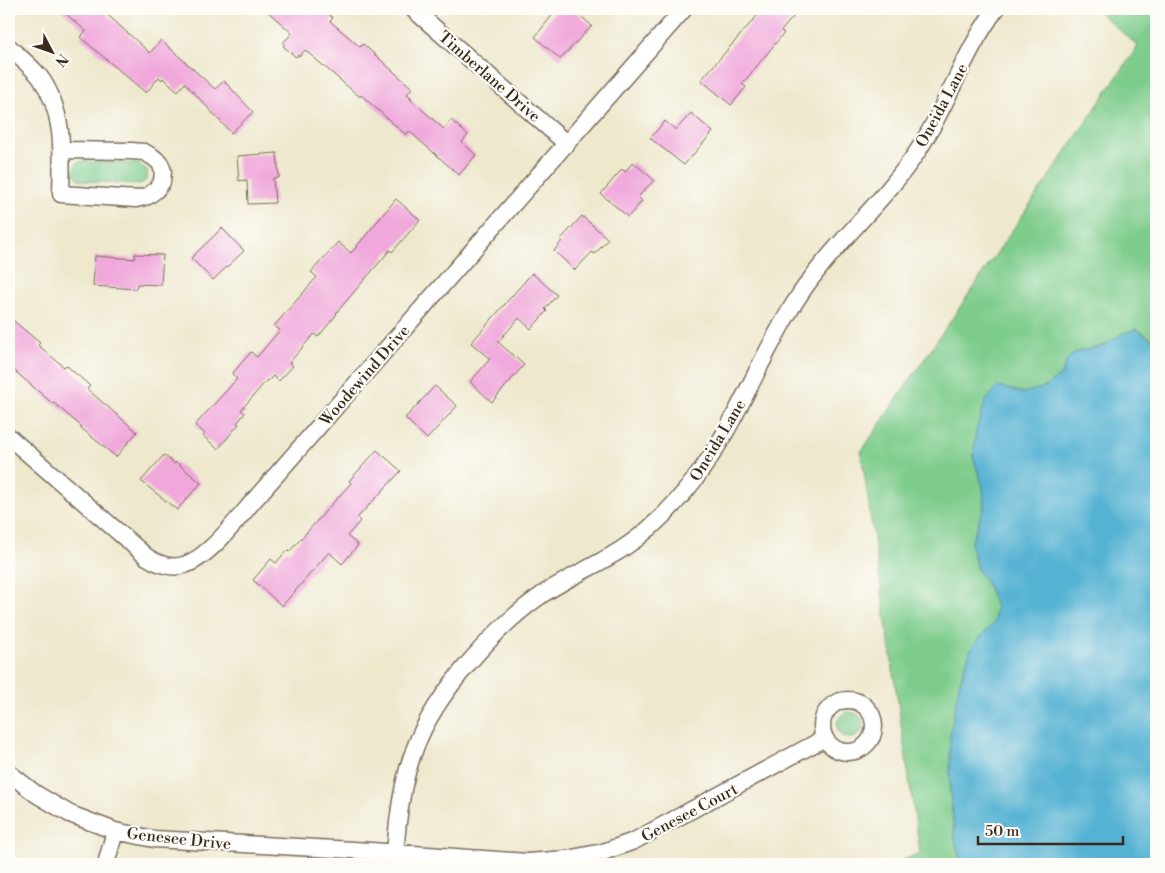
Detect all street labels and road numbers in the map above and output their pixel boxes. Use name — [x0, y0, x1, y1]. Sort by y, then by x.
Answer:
street label: Timberlane Drive — [434, 27, 545, 127]
street label: Oneida Lane — [911, 60, 972, 151]
street label: Woodewind Drive — [315, 321, 414, 431]
street label: Oneida Lane — [686, 396, 750, 485]
street label: Genesee Court — [638, 779, 741, 847]
street label: Genesee Drive — [126, 824, 232, 854]

